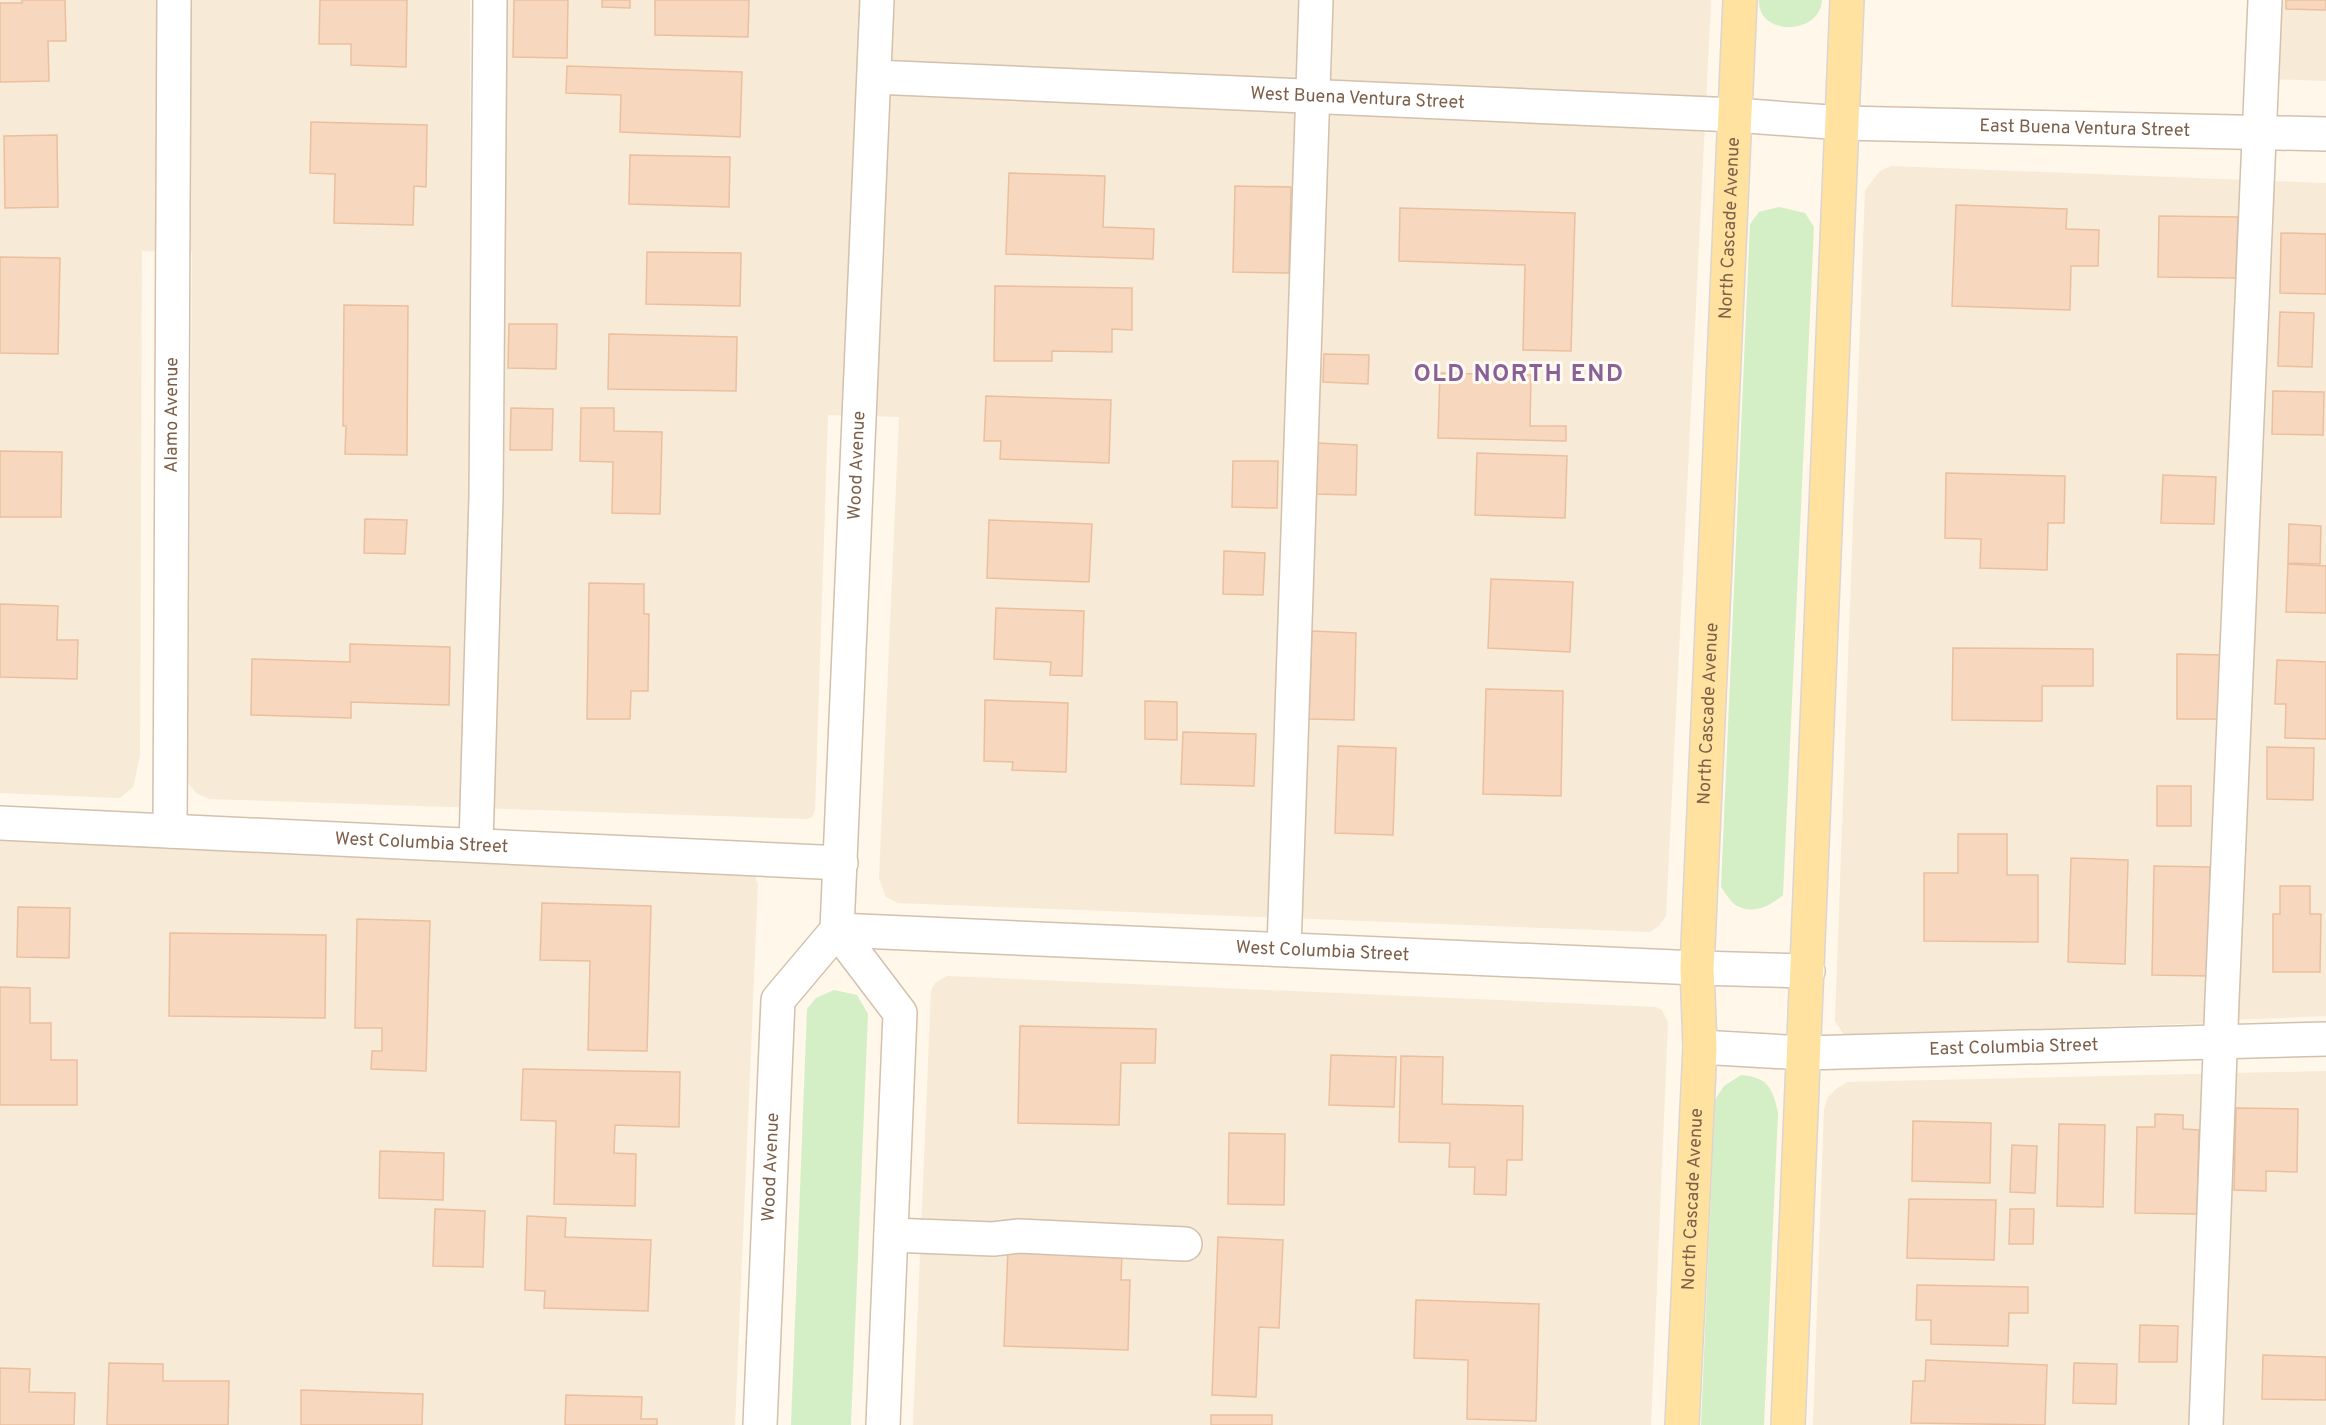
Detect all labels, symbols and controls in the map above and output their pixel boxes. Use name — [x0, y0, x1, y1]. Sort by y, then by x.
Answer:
street label: West Buena Ventura Street — [1250, 82, 1465, 115]
street label: East Buena Ventura Street — [1979, 115, 2190, 142]
street label: North Cascade Avenue — [1714, 137, 1745, 320]
street label: Alamo Avenue — [160, 357, 184, 473]
district label: OLD NORTH END — [1414, 360, 1624, 390]
street label: Wood Avenue — [843, 410, 871, 520]
street label: North Cascade Avenue — [1693, 622, 1724, 805]
street label: West Columbia Street — [334, 827, 509, 859]
street label: West Columbia Street — [1235, 936, 1410, 967]
street label: East Columbia Street — [1929, 1034, 2099, 1061]
street label: North Cascade Avenue — [1677, 1108, 1709, 1291]
street label: Wood Avenue — [757, 1112, 785, 1222]

